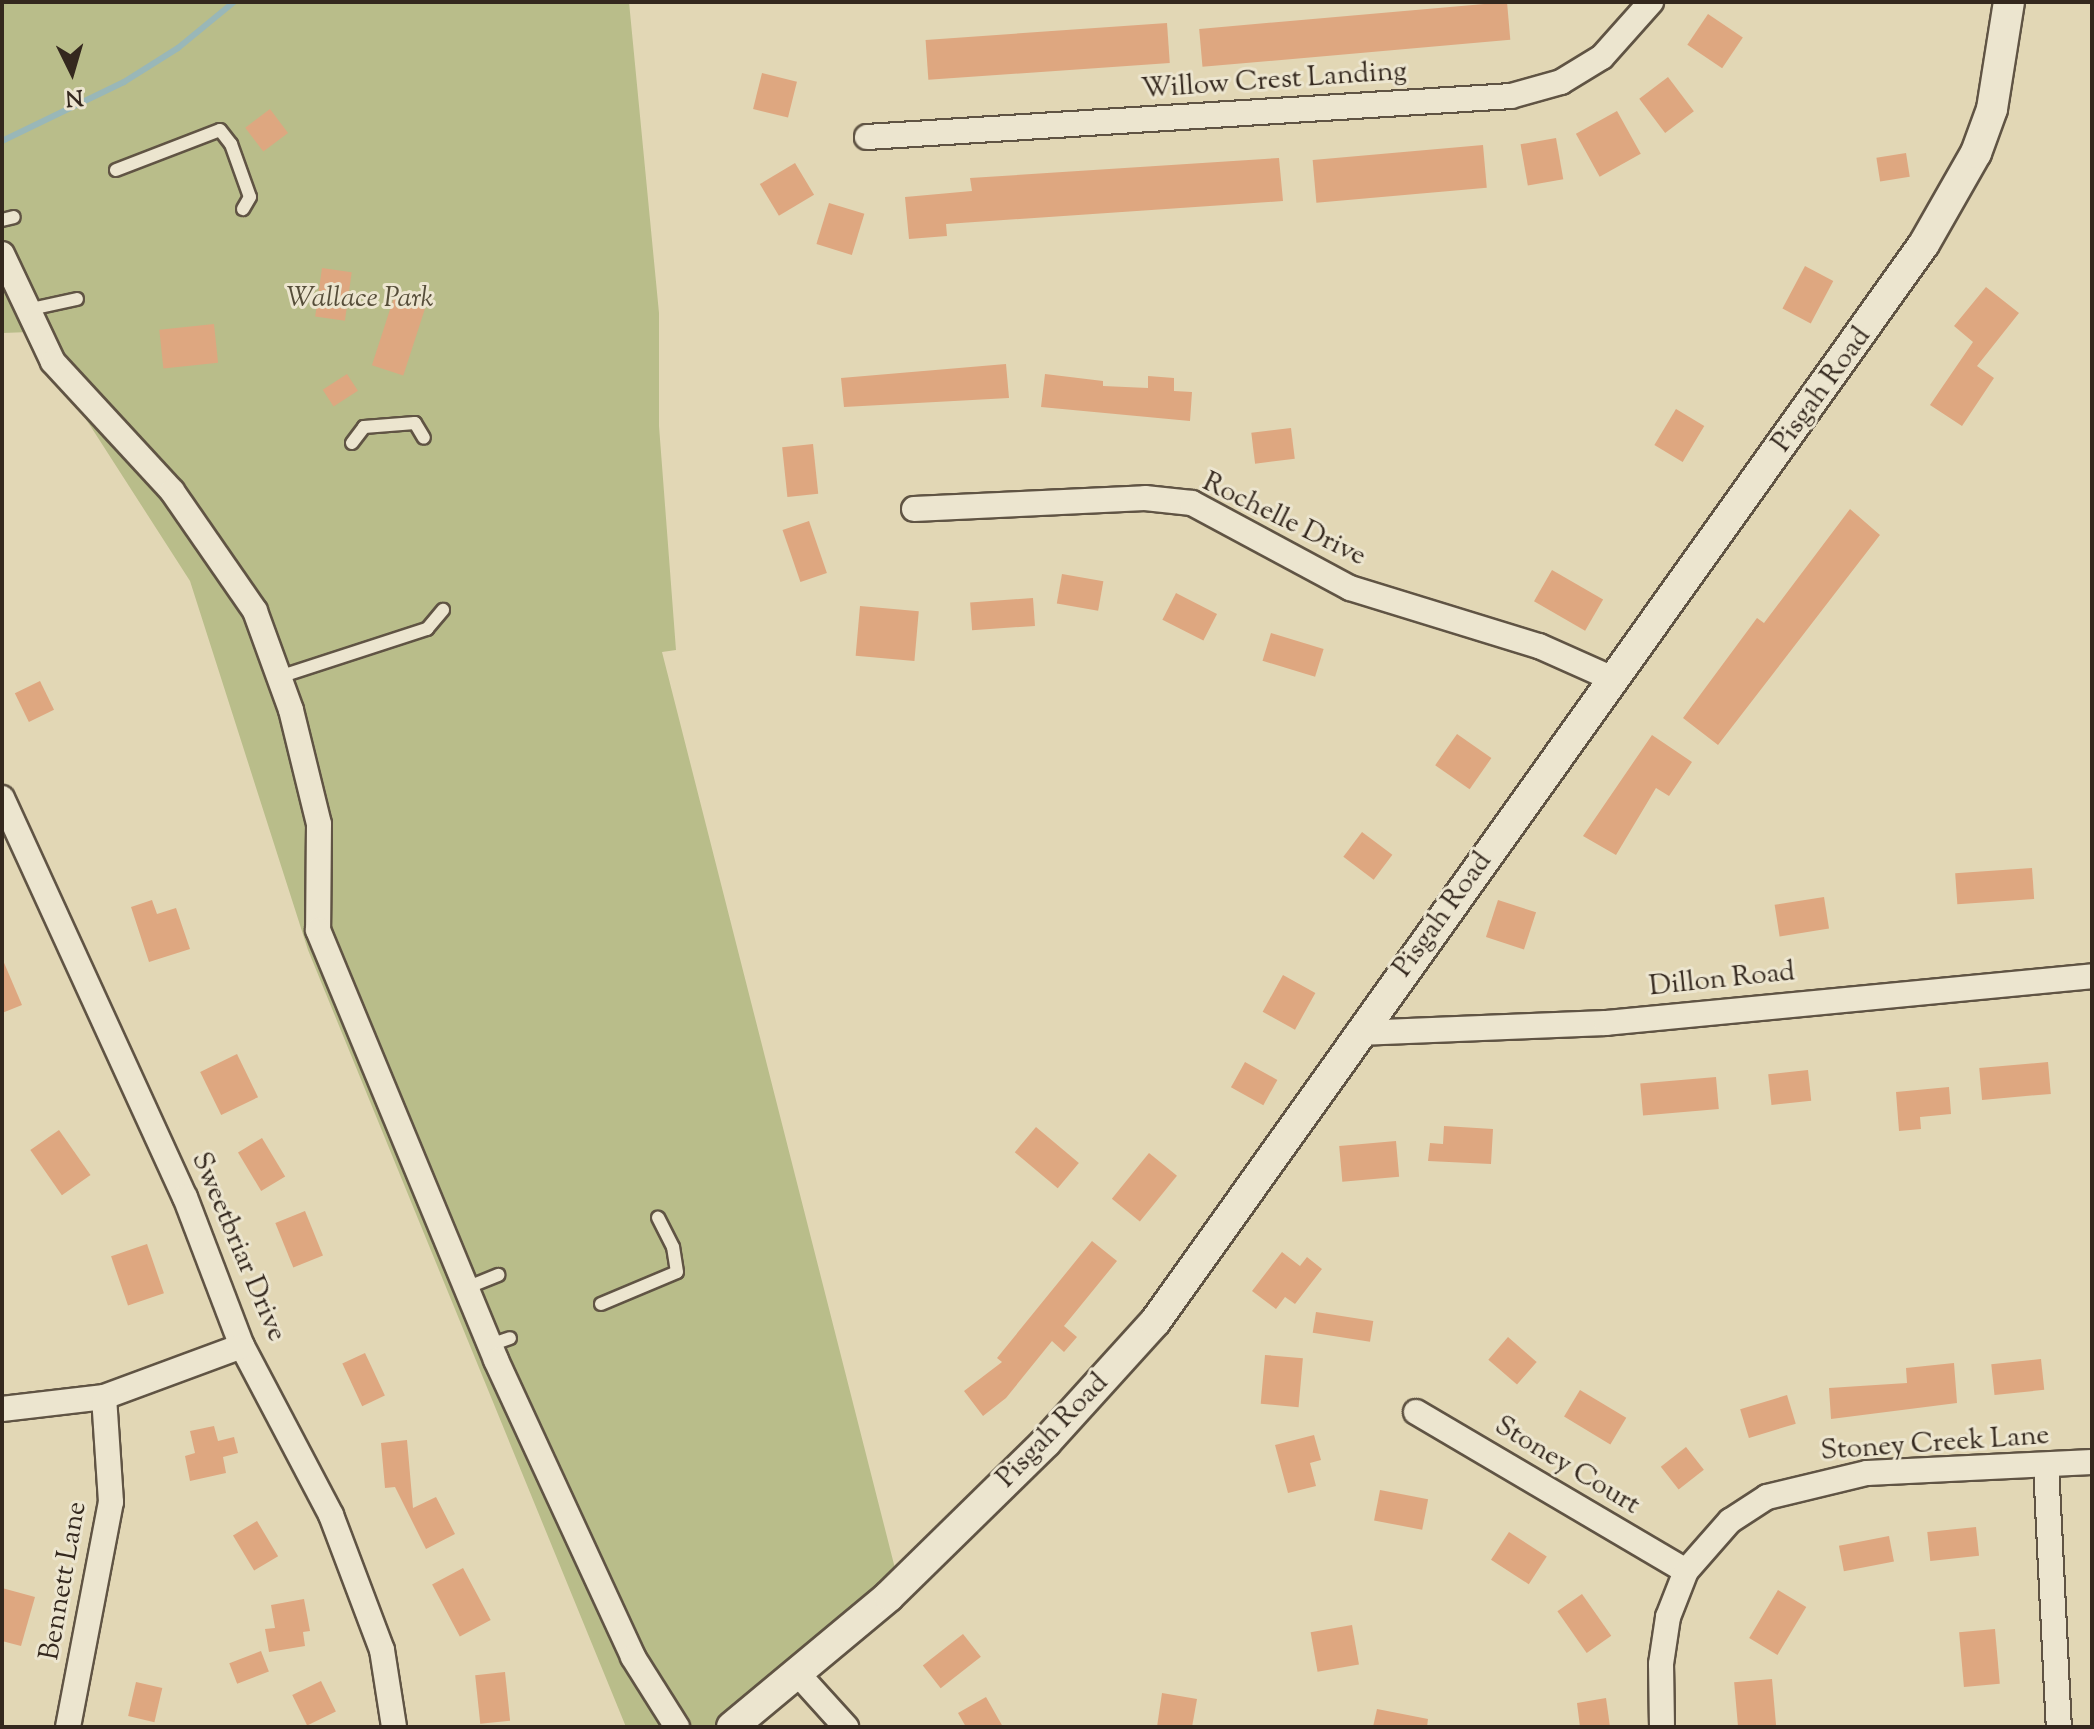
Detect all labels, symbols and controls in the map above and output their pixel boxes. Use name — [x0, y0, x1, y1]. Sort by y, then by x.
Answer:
north arrow — [32, 32, 112, 112]
street label: Willow Crest Landing — [1140, 55, 1408, 107]
text: N — [64, 79, 84, 113]
park label: Wallace Park — [287, 282, 433, 316]
street label: Pisgah Road — [1765, 321, 1879, 459]
street label: Rochelle Drive — [1197, 466, 1371, 574]
street label: Pisgah Road — [1386, 846, 1500, 984]
street label: Dillon Road — [1648, 956, 1796, 1004]
street label: Sweetbriar Drive — [183, 1147, 293, 1347]
street label: Pisgah Road — [990, 1367, 1116, 1495]
street label: Stoney Court — [1488, 1409, 1646, 1523]
street label: Stoney Creek Lane — [1819, 1419, 2051, 1469]
street label: Bennett Lane — [34, 1499, 94, 1663]

